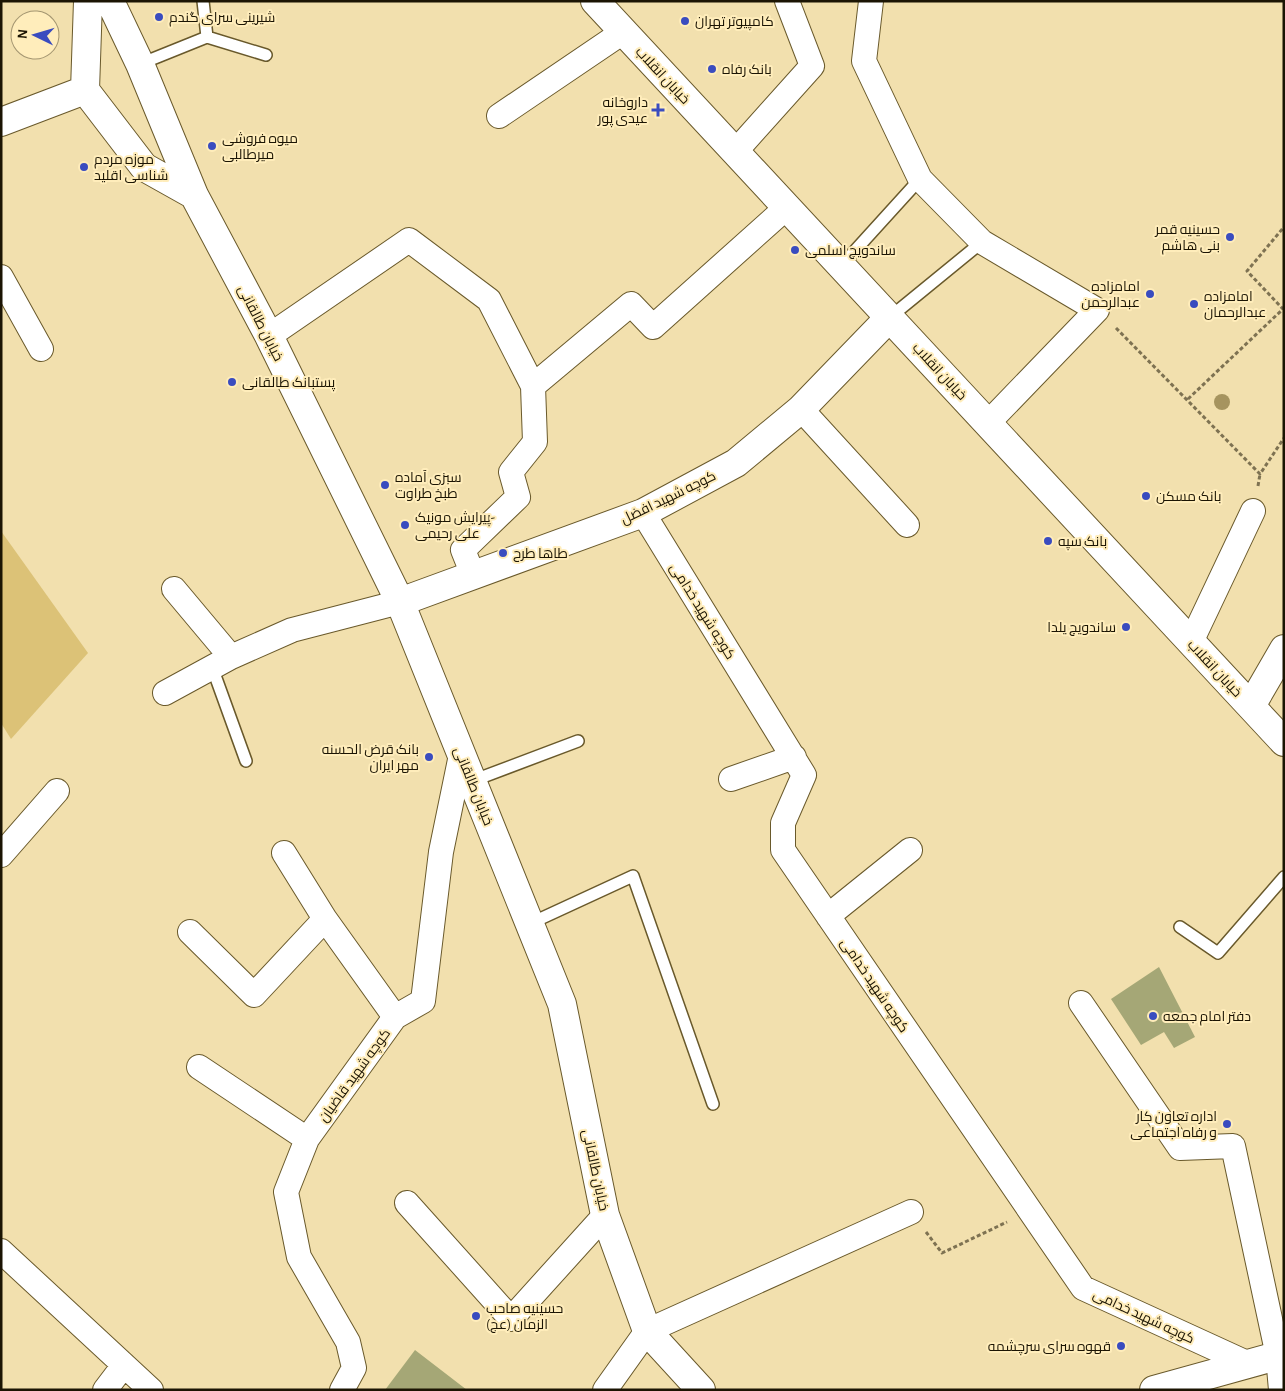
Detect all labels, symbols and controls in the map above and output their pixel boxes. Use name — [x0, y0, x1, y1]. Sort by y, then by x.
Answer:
north arrow — [10, 10, 60, 60]
marker: شیرینی سرای گندم — [153, 11, 165, 23]
place label: شیرینی سرای گندم — [169, 11, 275, 27]
marker: کامپیوتر تهران — [679, 15, 691, 27]
place label: کامپیوتر تهران — [695, 15, 774, 31]
text: N — [16, 28, 30, 39]
street label: خیابان انقلاب — [632, 44, 692, 107]
marker: بانک رفاه — [706, 63, 718, 75]
place label: بانک رفاه — [722, 63, 772, 77]
place label: داروخانه عیدی پور — [597, 96, 648, 128]
marker: داروخانه عیدی پور — [652, 104, 664, 116]
place label: میوه فروشی میرطالبی — [222, 132, 298, 162]
marker: میوه فروشی میرطالبی — [206, 140, 218, 152]
place label: موزه مردم شناسی اقلید — [94, 153, 168, 183]
marker: موزه مردم شناسی اقلید — [78, 161, 90, 173]
place label: حسینیه قمر بنی هاشم — [1154, 223, 1220, 255]
marker: حسینیه قمر بنی هاشم — [1224, 231, 1236, 243]
marker: ساندویچ اسلمی — [789, 244, 801, 256]
place label: ساندویچ اسلمی — [805, 244, 896, 259]
place label: امامزاده عبدالرحمن — [1081, 280, 1140, 310]
street label: خیابان طالقانی — [235, 283, 285, 364]
marker: امامزاده عبدالرحمن — [1144, 288, 1156, 300]
place label: امامزاده عبدالرحمان — [1204, 290, 1266, 320]
marker: امامزاده عبدالرحمان — [1188, 298, 1200, 310]
street label: خیابان انقلاب — [909, 340, 969, 403]
marker: پستبانک طالقانی — [226, 376, 238, 388]
place label: پستبانک طالقانی — [242, 376, 335, 392]
street label: کوچه شهید افضل — [619, 469, 719, 529]
place label: سبزی آماده طبخ طراوت — [395, 470, 462, 502]
marker: سبزی آماده طبخ طراوت — [379, 479, 391, 491]
marker: بانک مسکن — [1140, 490, 1152, 502]
place label: بانک مسکن — [1156, 490, 1221, 504]
place label: پیرایش مونیک- علی رحیمی — [415, 511, 495, 541]
marker: پیرایش مونیک- علی رحیمی — [399, 519, 411, 531]
marker: بانک سپه — [1042, 535, 1054, 547]
place label: بانک سپه — [1058, 535, 1107, 551]
marker: طاها طرح — [497, 547, 509, 559]
place label: طاها طرح — [513, 547, 568, 562]
street label: کوچه شهید خدامی — [665, 561, 737, 663]
place label: ساندویچ یلدا — [1047, 621, 1116, 636]
marker: ساندویچ یلدا — [1120, 621, 1132, 633]
street label: خیابان انقلاب — [1184, 637, 1244, 700]
place label: بانک قرض الحسنه مهر ایران — [322, 743, 419, 773]
street label: خیابان طالقانی — [451, 745, 495, 828]
marker: بانک قرض الحسنه مهر ایران — [423, 751, 435, 763]
street label: کوچه شهید خدامی — [836, 936, 911, 1036]
marker: دفتر امام جمعه — [1147, 1010, 1159, 1022]
place label: دفتر امام جمعه — [1163, 1010, 1251, 1026]
street label: کوچه شهید قاضیان — [316, 1026, 395, 1126]
place label: اداره تعاون کار و رفاه اجتماعی — [1130, 1110, 1217, 1140]
marker: اداره تعاون کار و رفاه اجتماعی — [1221, 1118, 1233, 1130]
street label: خیابان طالقانی — [580, 1128, 611, 1212]
street label: کوچه شهید خدامی — [1090, 1287, 1196, 1348]
place label: حسینیه صاحب الزمان (عج) — [486, 1302, 563, 1333]
marker: حسینیه صاحب الزمان (عج) — [470, 1310, 482, 1322]
place label: قهوه سرای سرچشمه — [988, 1340, 1111, 1356]
marker: قهوه سرای سرچشمه — [1115, 1340, 1127, 1352]

